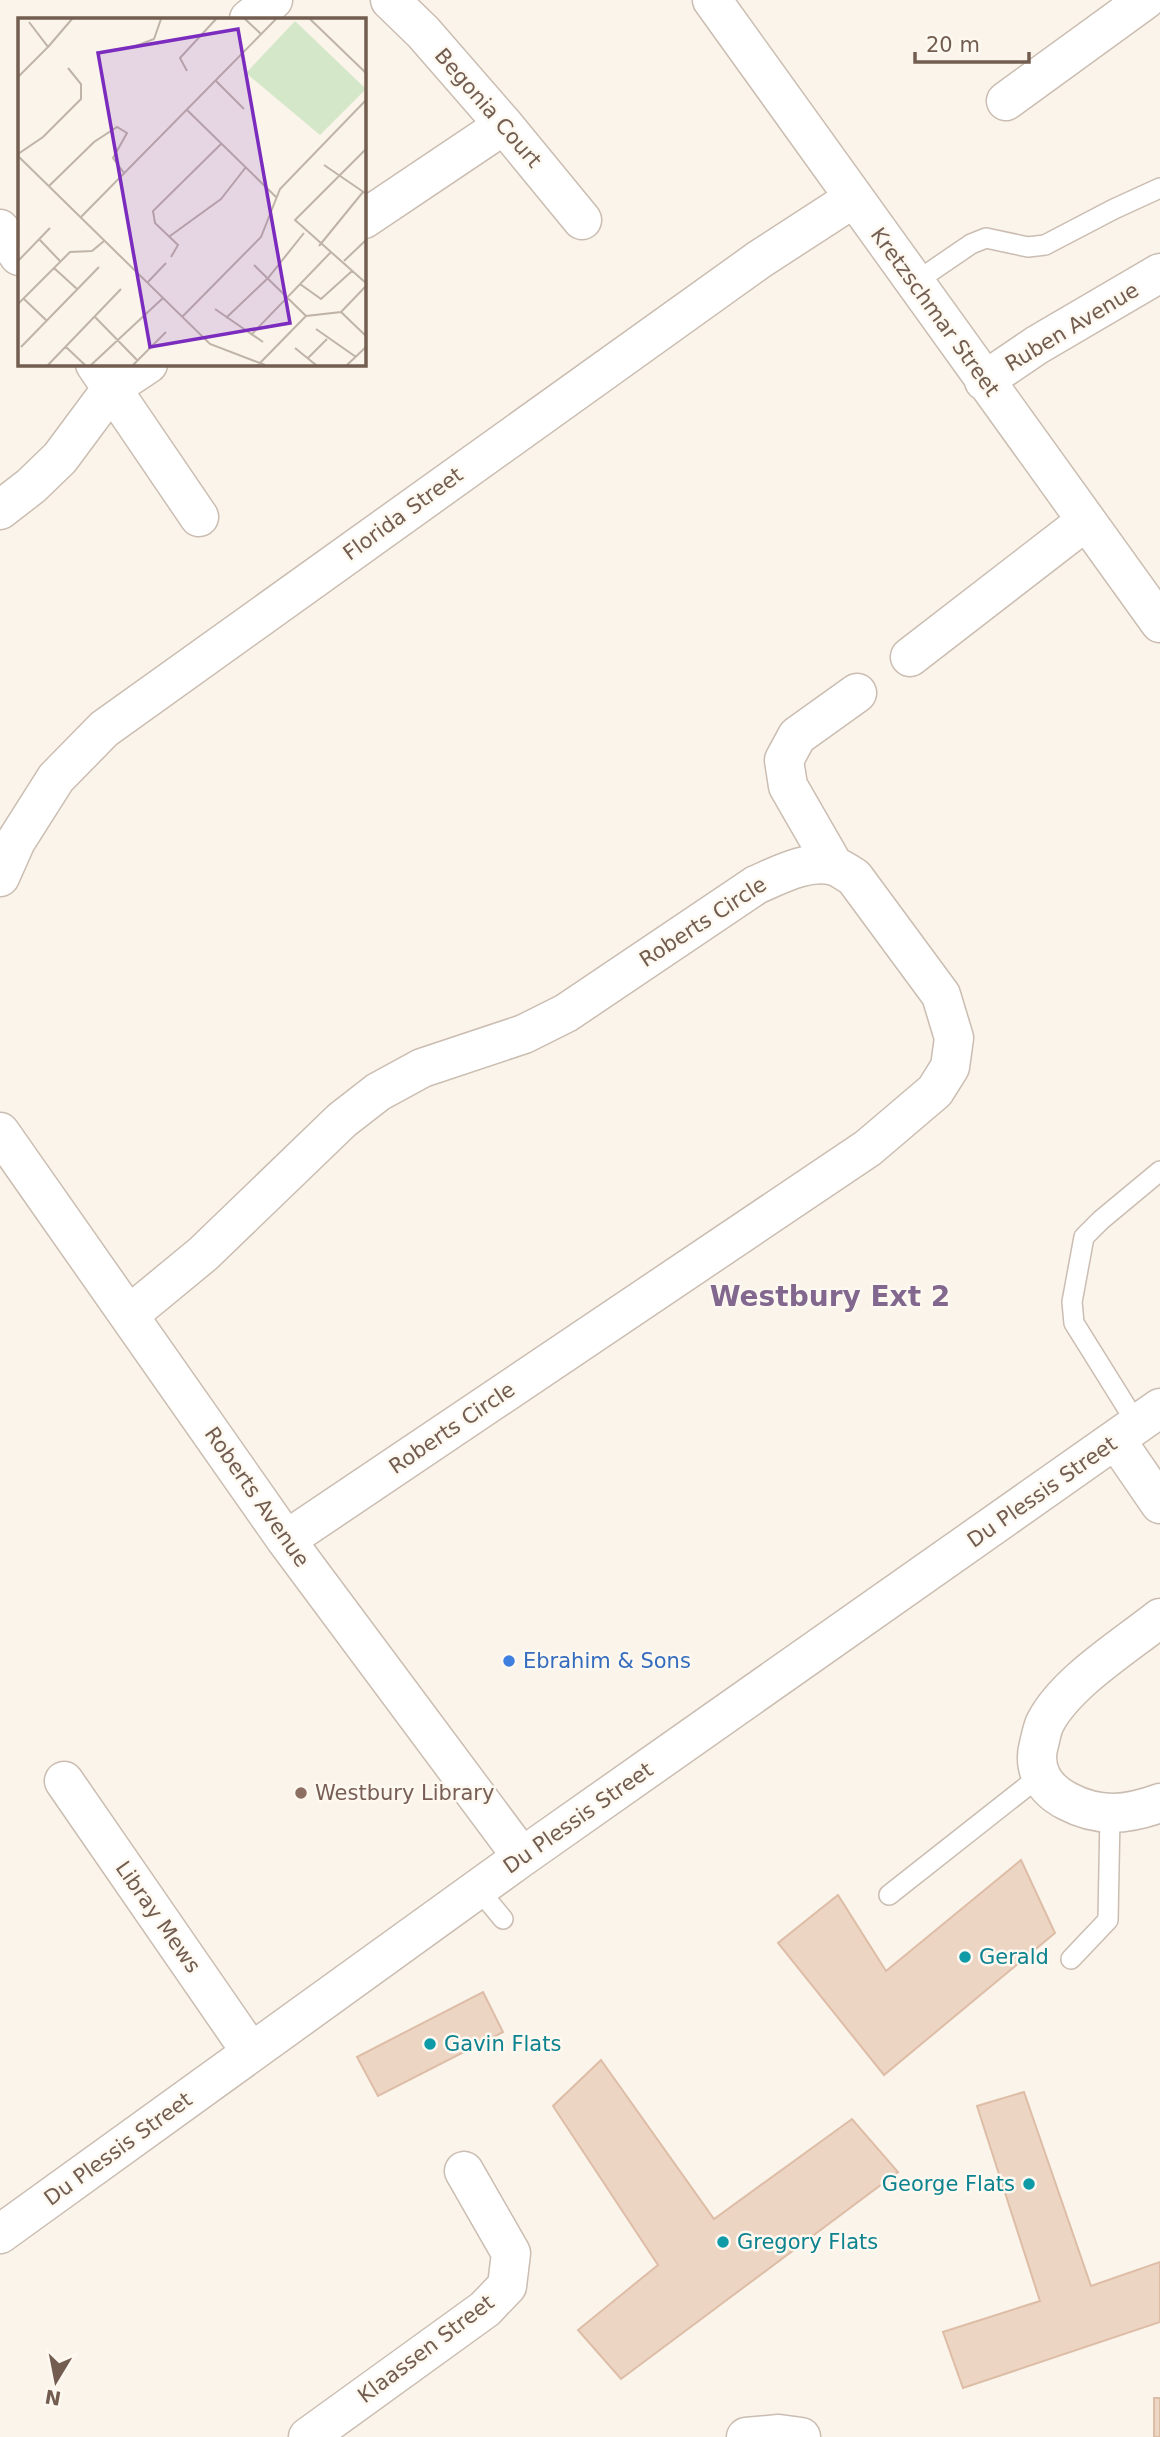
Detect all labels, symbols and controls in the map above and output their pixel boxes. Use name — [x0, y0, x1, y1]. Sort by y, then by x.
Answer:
inset map — [18, 18, 366, 366]
scale bar — [915, 21, 1029, 65]
text: 20 m — [926, 33, 980, 57]
street label: Begonia Court — [430, 44, 546, 172]
street label: Kretzschmar Street — [866, 223, 1004, 401]
street label: Ruben Avenue — [1001, 278, 1143, 376]
street label: Florida Street — [339, 463, 467, 565]
street label: Roberts Circle — [635, 872, 771, 972]
district label: Westbury Ext 2 — [710, 1280, 950, 1313]
street label: Roberts Circle — [385, 1377, 519, 1479]
street label: Roberts Avenue — [200, 1422, 314, 1572]
street label: Du Plessis Street — [963, 1431, 1121, 1553]
place label: Ebrahim & Sons — [523, 1649, 691, 1673]
marker: Ebrahim & Sons — [501, 1653, 517, 1669]
street label: Du Plessis Street — [499, 1757, 657, 1879]
place label: Westbury Library — [315, 1781, 494, 1805]
marker: Westbury Library — [293, 1785, 309, 1801]
street label: Libray Mews — [111, 1857, 205, 1977]
place label: Gerald — [979, 1945, 1049, 1969]
marker: Gerald — [957, 1949, 973, 1965]
place label: Gavin Flats — [444, 2032, 561, 2056]
marker: Gavin Flats — [422, 2036, 438, 2052]
street label: Du Plessis Street — [39, 2087, 197, 2211]
place label: George Flats — [882, 2172, 1015, 2196]
marker: George Flats — [1021, 2176, 1037, 2192]
place label: Gregory Flats — [737, 2230, 878, 2254]
marker: Gregory Flats — [715, 2234, 731, 2250]
street label: Klaassen Street — [353, 2290, 499, 2408]
north arrow — [21, 2346, 91, 2416]
text: N — [43, 2386, 63, 2410]

